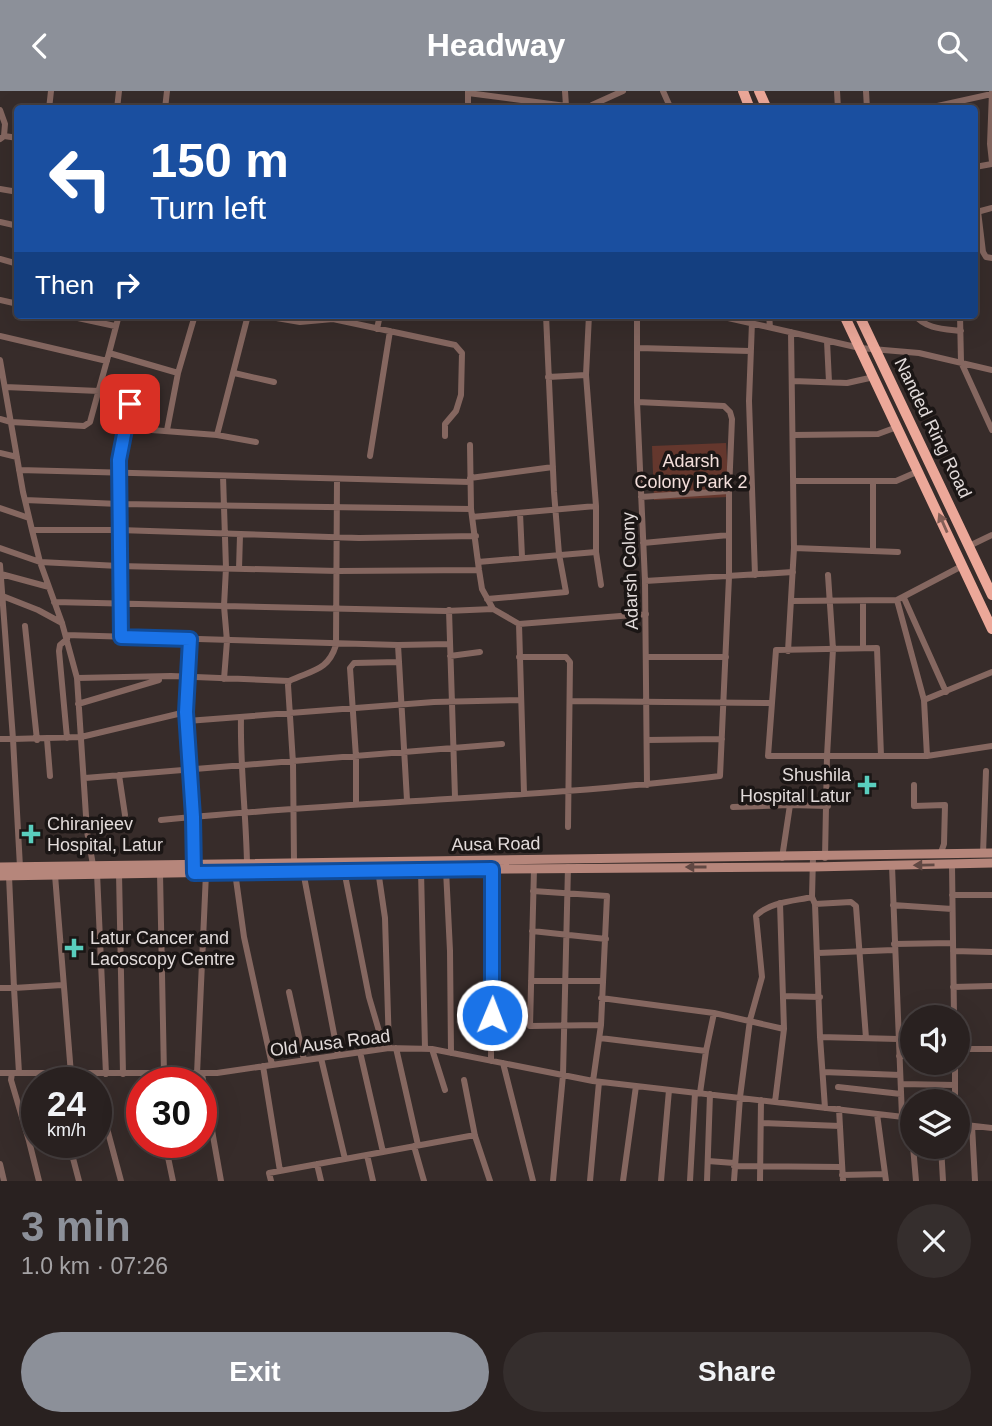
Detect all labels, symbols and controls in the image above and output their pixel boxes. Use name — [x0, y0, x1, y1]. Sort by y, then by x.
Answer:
icon: back — [21, 27, 59, 65]
text: Headway — [427, 27, 565, 63]
icon: search — [933, 27, 971, 65]
icon: left — [35, 133, 126, 224]
text: 150 m — [150, 133, 289, 187]
text: Turn left — [150, 190, 266, 226]
icon: right — [108, 266, 146, 304]
text: Then — [35, 270, 94, 300]
street label: Nanded Ring Road — [890, 355, 976, 501]
pin — [100, 374, 160, 434]
icon: arrive — [111, 385, 149, 423]
park label: Adarsh Colony Park 2 — [634, 451, 748, 492]
street label: Adarsh Colony — [618, 512, 642, 630]
one-way arrow — [937, 513, 949, 533]
place label: Shushila Hospital Latur — [740, 765, 852, 806]
marker: Shushila Hospital Latur — [857, 775, 877, 795]
place label: Chiranjeev Hospital, Latur — [47, 814, 163, 855]
marker: Chiranjeev Hospital, Latur — [21, 824, 41, 844]
street label: Ausa Road — [451, 833, 541, 855]
one-way arrow — [913, 859, 935, 871]
one-way arrow — [685, 861, 707, 873]
place label: Latur Cancer and Lacoscopy Centre — [90, 928, 235, 969]
marker: Latur Cancer and Lacoscopy Centre — [64, 938, 84, 958]
position arrow — [455, 978, 529, 1052]
map controls — [900, 1005, 970, 1159]
button: sound — [900, 1005, 970, 1075]
street label: Old Ausa Road — [269, 1026, 391, 1060]
speed limit sign: 30 — [126, 1067, 217, 1158]
text: 24 — [47, 1084, 86, 1123]
button: layers — [900, 1089, 970, 1159]
text: km/h — [47, 1120, 86, 1140]
text: 3 min — [21, 1203, 131, 1250]
button: close — [897, 1204, 971, 1278]
text: 1.0 km · 07:26 — [21, 1253, 168, 1279]
button: Exit — [21, 1332, 489, 1412]
button: Share — [503, 1332, 971, 1412]

